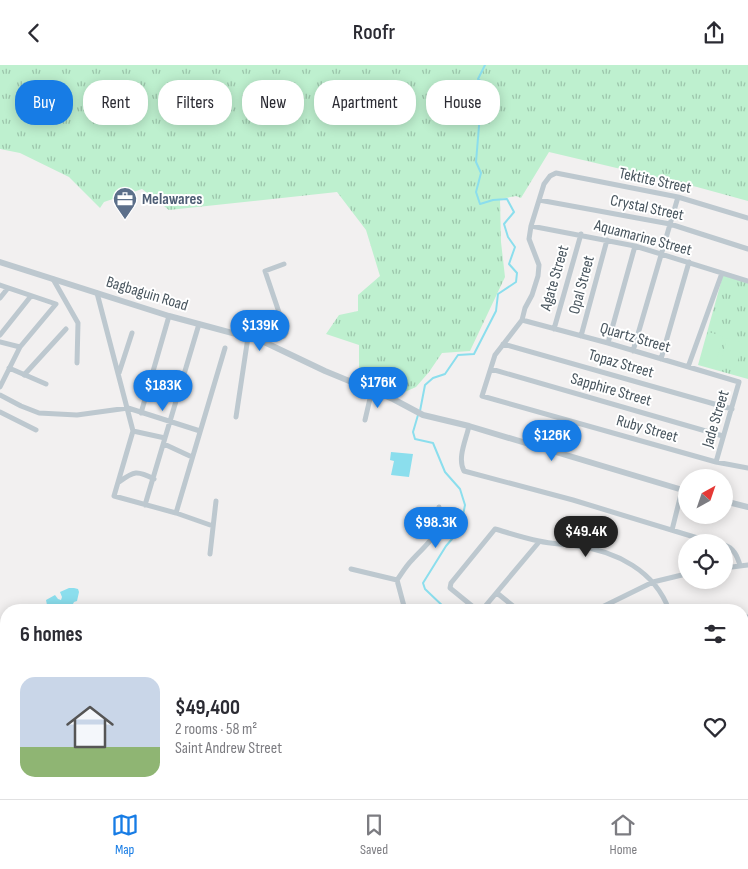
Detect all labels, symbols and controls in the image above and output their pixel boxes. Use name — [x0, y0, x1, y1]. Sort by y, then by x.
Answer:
icon: back — [20, 19, 48, 47]
text: Roofr — [353, 19, 395, 46]
icon: share — [700, 19, 728, 47]
chip: Buy — [15, 80, 73, 125]
chip: Rent — [83, 80, 148, 125]
chip: Filters — [158, 80, 232, 125]
chip: New — [242, 80, 304, 125]
chip: Apartment — [314, 80, 416, 125]
chip: House — [426, 80, 500, 125]
street label: Tektite Street — [617, 164, 693, 198]
office icon: Melawares — [112, 186, 138, 220]
place label: Melawares — [142, 190, 202, 209]
street label: Crystal Street — [609, 191, 686, 225]
street label: Aquamarine Street — [591, 216, 694, 260]
street label: Agate Street — [536, 243, 573, 314]
street label: Opal Street — [565, 253, 599, 316]
street label: Bagbaguin Road — [104, 273, 190, 315]
pin: $139K — [225, 309, 295, 352]
text: $139K — [241, 316, 279, 335]
street label: Quartz Street — [598, 319, 673, 357]
street label: Topaz Street — [586, 346, 656, 382]
pin: $176K — [343, 367, 413, 409]
pin: $183K — [128, 369, 198, 412]
street label: Sapphire Street — [568, 369, 654, 411]
text: $176K — [360, 373, 396, 392]
text: $183K — [144, 376, 182, 395]
street label: Jade Street — [698, 388, 734, 451]
street label: Ruby Street — [614, 411, 680, 447]
pin: $126K — [517, 419, 587, 462]
text: $126K — [533, 426, 571, 445]
north arrow — [678, 469, 732, 524]
map controls — [678, 469, 733, 589]
pin: $98.3K — [395, 507, 477, 549]
text: $98.3K — [415, 513, 457, 532]
pin: $49.4K — [545, 515, 627, 558]
text: $49.4K — [565, 522, 607, 541]
button: locate — [678, 534, 733, 589]
icon: filters — [701, 620, 729, 648]
text: 6 homes — [20, 622, 83, 647]
text: $49,400 — [175, 695, 240, 720]
icon: home — [60, 697, 120, 757]
icon: heart — [701, 713, 729, 741]
text: 2 rooms · 58 m² — [175, 720, 257, 739]
text: Saint Andrew Street — [175, 739, 282, 758]
tab: Map — [111, 811, 139, 858]
tab: Saved — [360, 811, 388, 858]
tab: Home — [609, 811, 637, 858]

